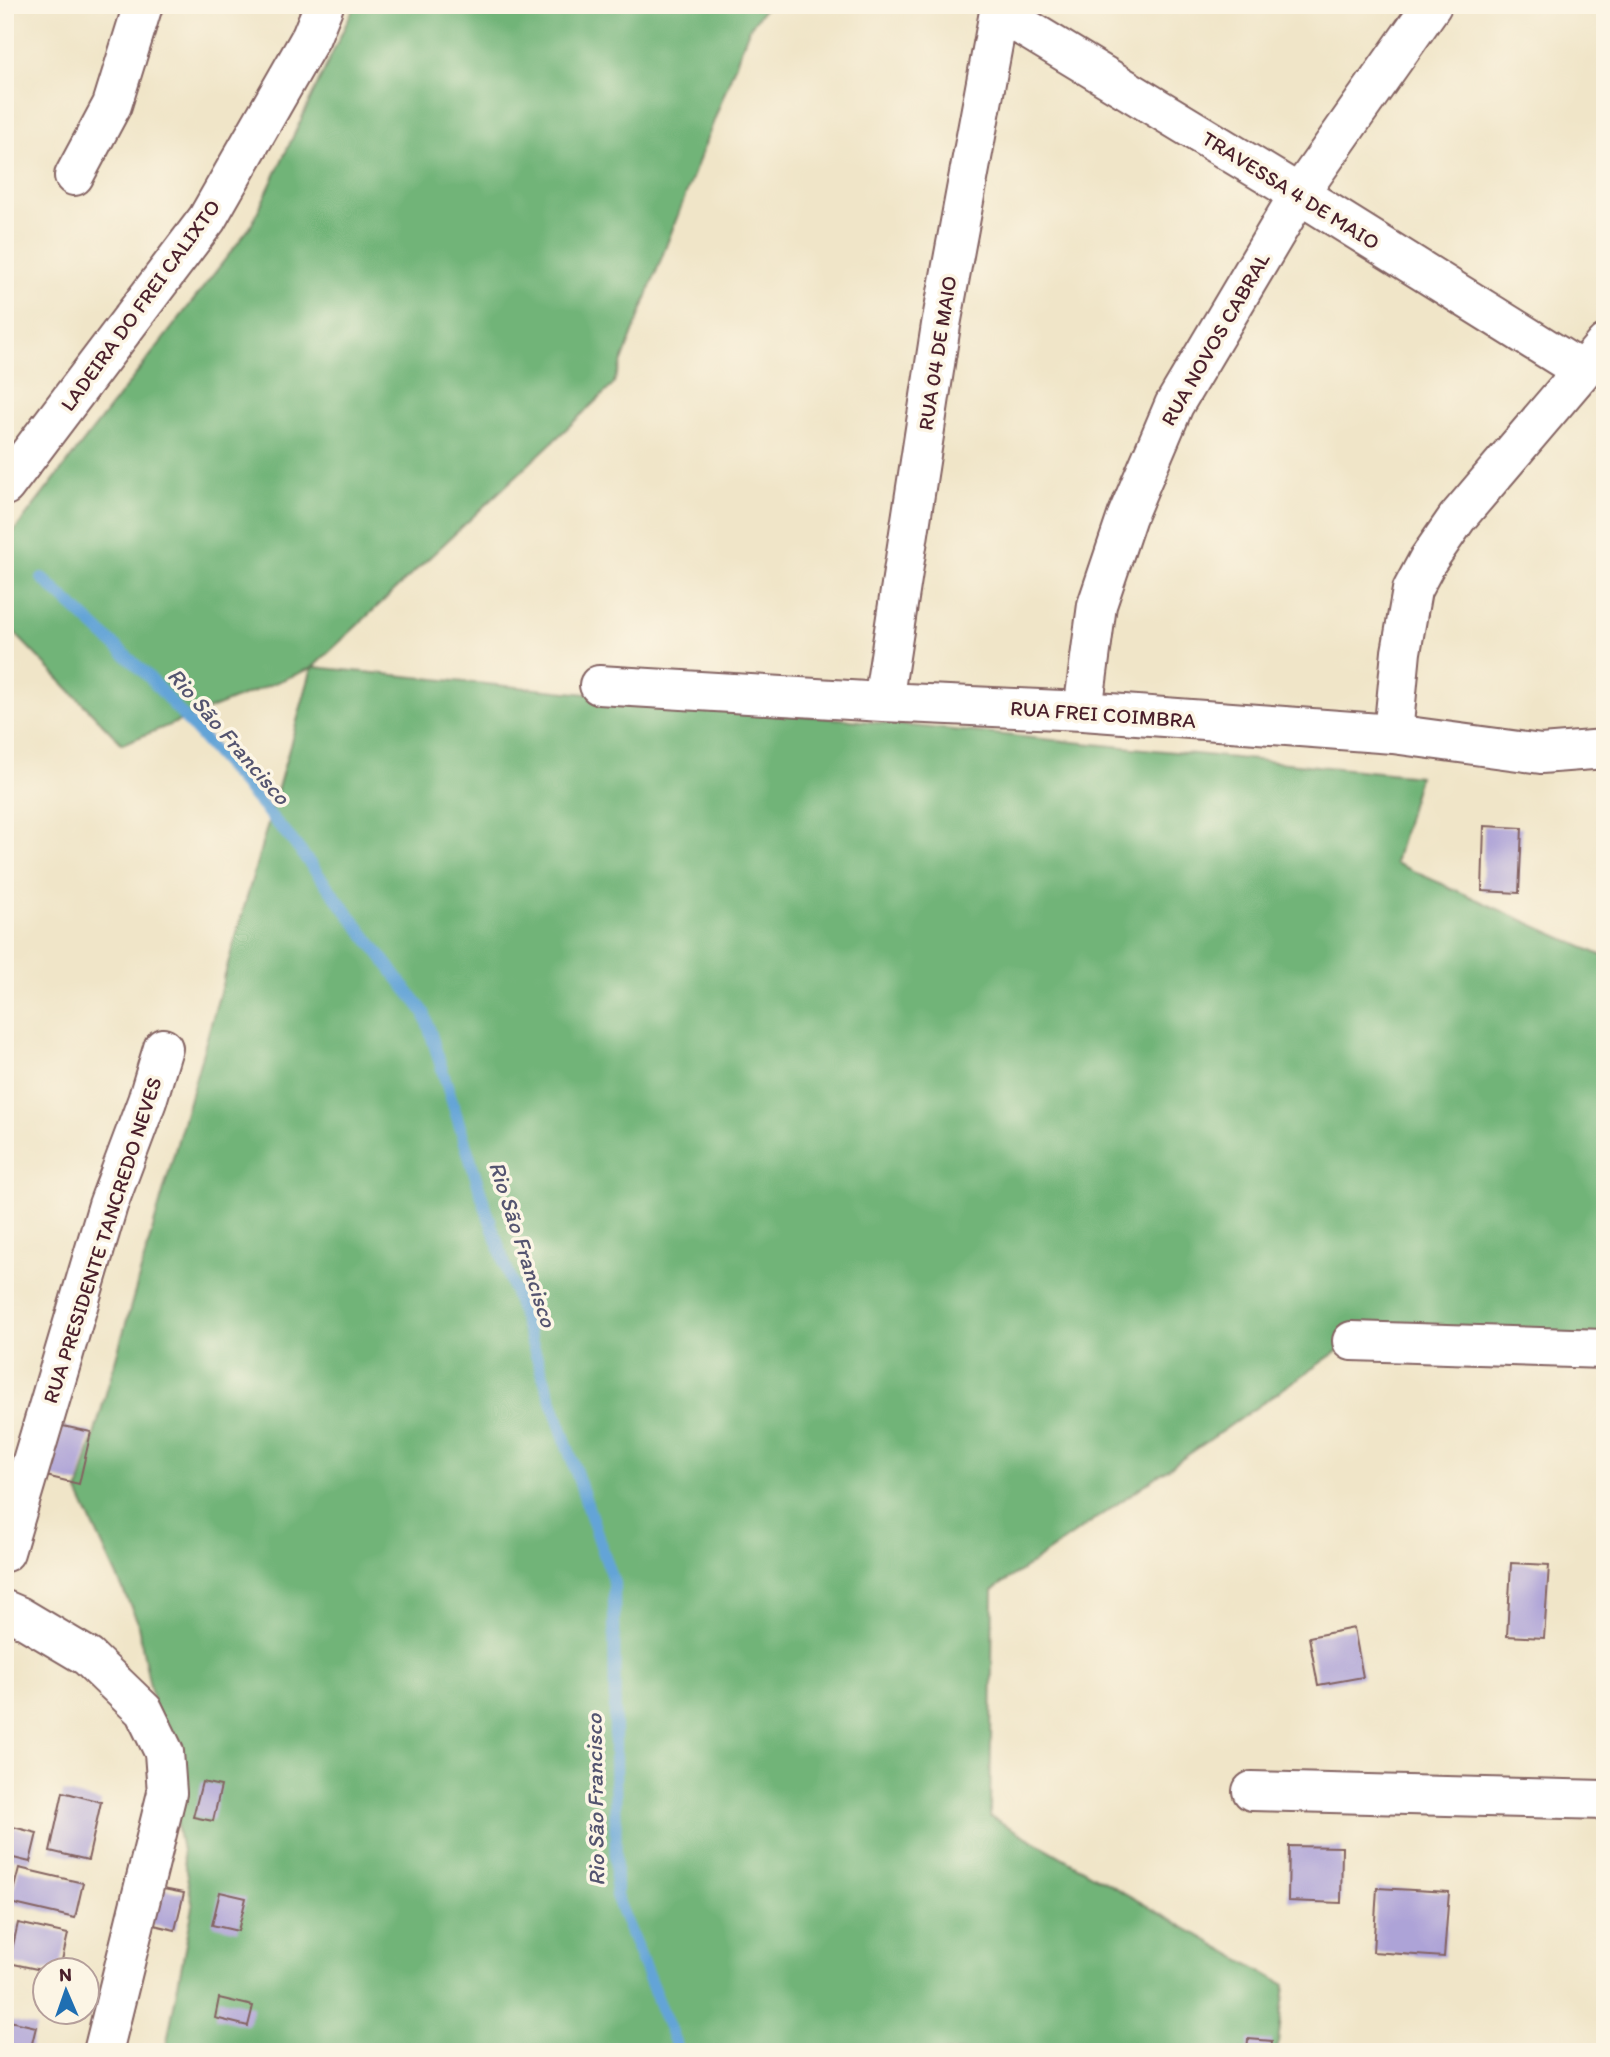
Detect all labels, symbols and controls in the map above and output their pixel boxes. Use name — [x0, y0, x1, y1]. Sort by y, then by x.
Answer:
street label: TRAVESSA 4 DE MAIO — [1198, 125, 1384, 255]
street label: LADEIRA DO FREI CALIXTO — [55, 194, 225, 416]
street label: RUA NOVOS CABRAL — [1155, 248, 1275, 430]
street label: RUA 04 DE MAIO — [912, 274, 962, 432]
water label: Rio São Francisco — [162, 662, 297, 811]
street label: RUA FREI COIMBRA — [1009, 695, 1197, 733]
street label: RUA PRESIDENTE TANCREDO NEVES — [37, 1074, 167, 1406]
water label: Rio São Francisco — [483, 1158, 563, 1332]
water label: Rio São Francisco — [579, 1712, 611, 1886]
north arrow — [32, 1955, 102, 2025]
text: N — [59, 1963, 72, 1986]

